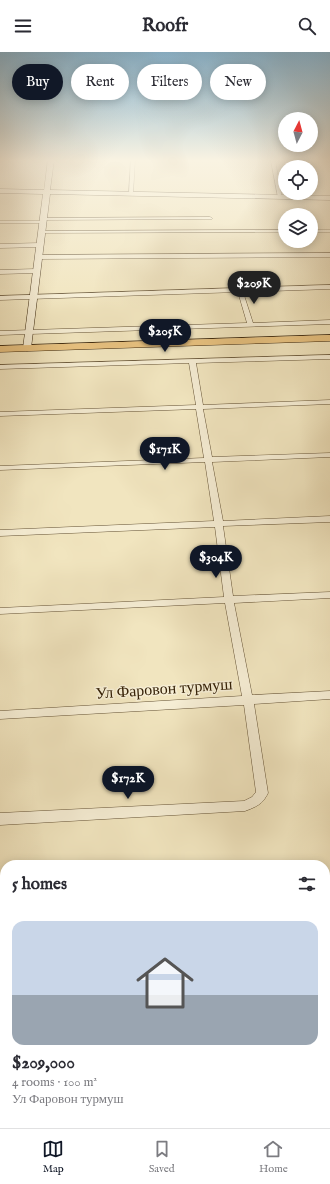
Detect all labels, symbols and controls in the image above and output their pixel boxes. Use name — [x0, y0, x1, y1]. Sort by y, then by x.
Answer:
icon: menu — [12, 15, 34, 37]
text: Roofr — [142, 15, 188, 38]
icon: search — [296, 15, 318, 37]
chip: Buy — [12, 64, 63, 100]
chip: Rent — [71, 64, 129, 100]
chip: Filters — [137, 64, 202, 100]
chip: New — [210, 64, 266, 100]
north arrow — [278, 112, 318, 152]
map controls — [278, 112, 318, 248]
button: locate — [278, 160, 318, 200]
button: layers — [278, 208, 318, 248]
pin: $209K — [226, 271, 282, 305]
text: $209K — [237, 275, 271, 292]
pin: $205K — [137, 319, 193, 353]
text: $205K — [148, 323, 182, 340]
pin: $171K — [137, 437, 193, 471]
text: $171K — [149, 441, 181, 458]
pin: $304K — [188, 545, 244, 579]
text: $304K — [199, 549, 233, 566]
street label: Ул Фаровон турмуш — [95, 675, 234, 705]
pin: $172K — [100, 766, 156, 800]
text: $172K — [111, 770, 145, 787]
icon: filters — [296, 873, 318, 895]
text: 5 homes — [12, 874, 67, 895]
icon: home — [129, 947, 201, 1019]
text: $209,000 — [12, 1053, 75, 1074]
text: 4 rooms · 100 m² — [12, 1074, 97, 1091]
text: Ул Фаровон турмуш — [12, 1091, 124, 1108]
tab: Map — [42, 1138, 64, 1176]
tab: Saved — [149, 1138, 175, 1176]
tab: Home — [259, 1138, 288, 1176]

